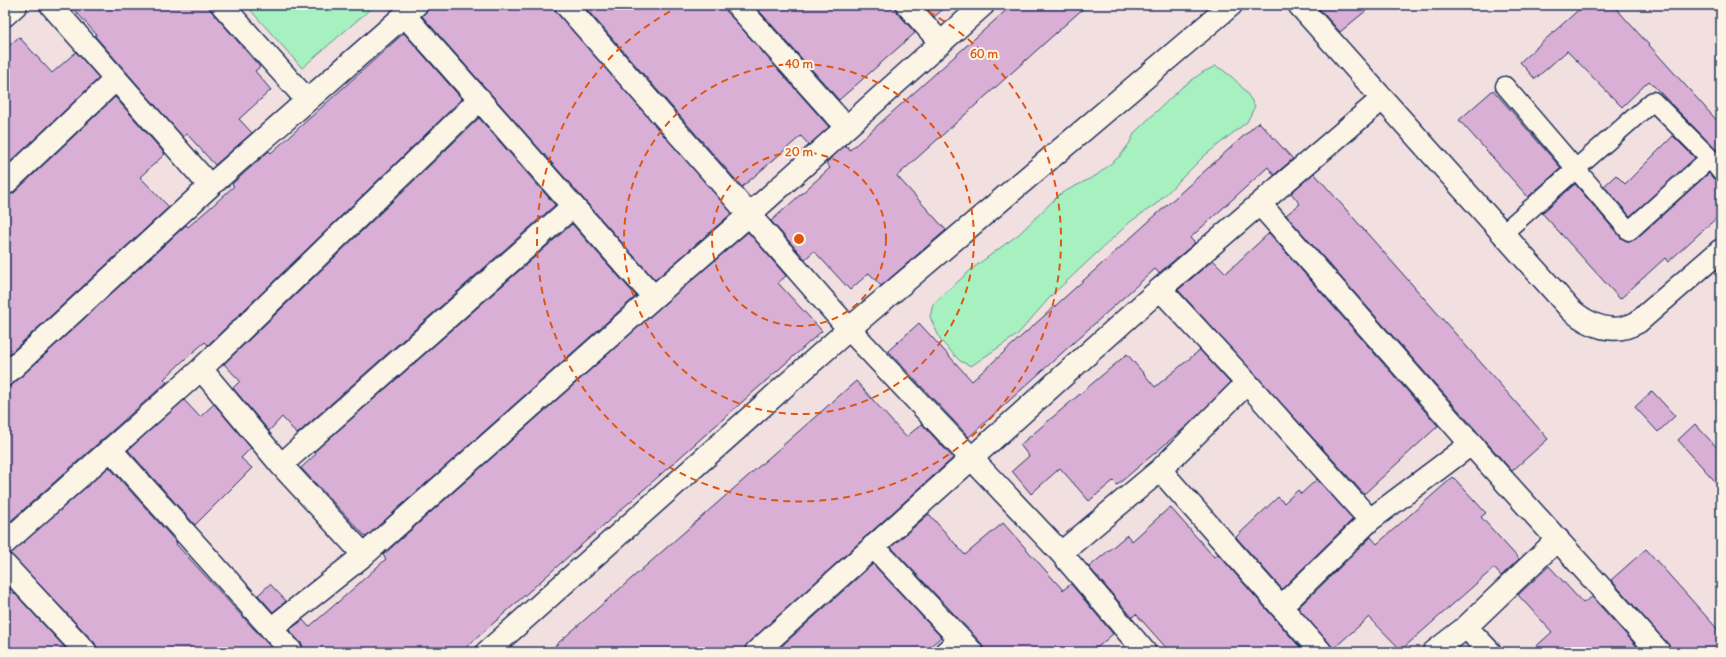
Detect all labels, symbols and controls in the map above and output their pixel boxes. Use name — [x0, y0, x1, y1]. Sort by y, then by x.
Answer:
text: 60 m — [970, 46, 999, 61]
text: 40 m — [785, 56, 814, 71]
text: 20 m — [785, 144, 813, 159]
centre of rings — [792, 232, 806, 246]

